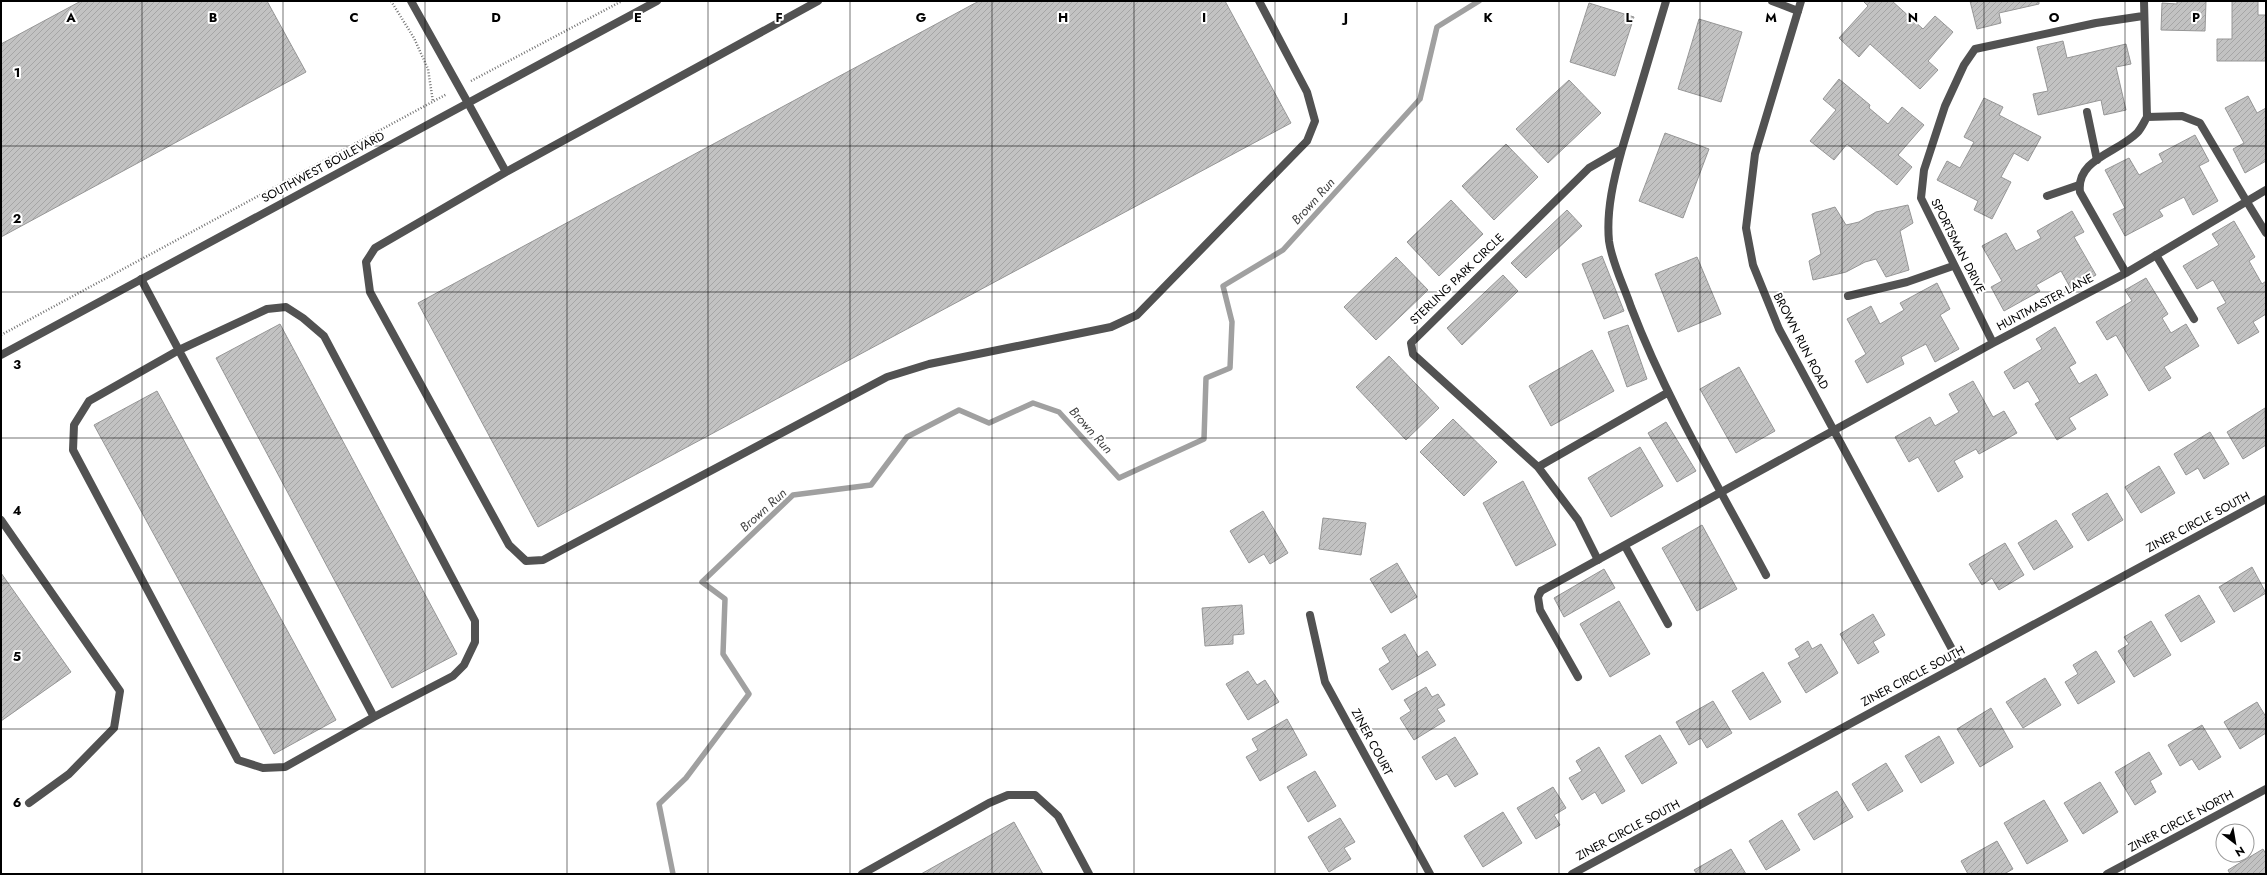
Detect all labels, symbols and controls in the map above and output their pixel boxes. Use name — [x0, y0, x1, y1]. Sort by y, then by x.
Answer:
text: A — [65, 8, 76, 27]
text: B — [209, 8, 218, 27]
text: C — [349, 8, 359, 27]
text: D — [491, 8, 501, 27]
text: E — [634, 8, 642, 27]
text: F — [775, 8, 783, 27]
text: G — [916, 8, 927, 27]
text: H — [1058, 8, 1068, 27]
text: I — [1202, 8, 1206, 27]
text: J — [1341, 8, 1348, 27]
text: K — [1483, 8, 1493, 27]
text: L — [1626, 8, 1633, 27]
text: M — [1765, 8, 1777, 27]
text: N — [1908, 8, 1918, 27]
text: O — [2049, 8, 2060, 27]
text: P — [2192, 8, 2200, 27]
text: 1 — [14, 63, 20, 82]
street label: SOUTHWEST BOULEVARD — [258, 127, 388, 207]
water label: Brown Run — [1287, 173, 1339, 229]
street label: SPORTSMAN DRIVE — [1926, 195, 1990, 297]
text: 2 — [13, 209, 21, 228]
street label: STERLING PARK CIRCLE — [1406, 229, 1508, 329]
street label: HUNTMASTER LANE — [1993, 269, 2097, 335]
street label: BROWN RUN ROAD — [1769, 290, 1833, 392]
text: 3 — [13, 355, 21, 374]
water label: Brown Run — [1065, 402, 1117, 458]
water label: Brown Run — [735, 484, 791, 536]
street label: ZINER CIRCLE SOUTH — [2143, 487, 2253, 557]
text: 4 — [12, 501, 22, 520]
street label: ZINER CIRCLE SOUTH — [1858, 641, 1968, 711]
text: 5 — [13, 647, 21, 666]
street label: ZINER COURT — [1347, 705, 1397, 779]
street label: ZINER CIRCLE NORTH — [2125, 786, 2237, 856]
text: 6 — [13, 793, 22, 812]
street label: ZINER CIRCLE SOUTH — [1573, 795, 1683, 865]
north arrow — [2215, 823, 2255, 863]
text: N — [2232, 842, 2248, 861]

